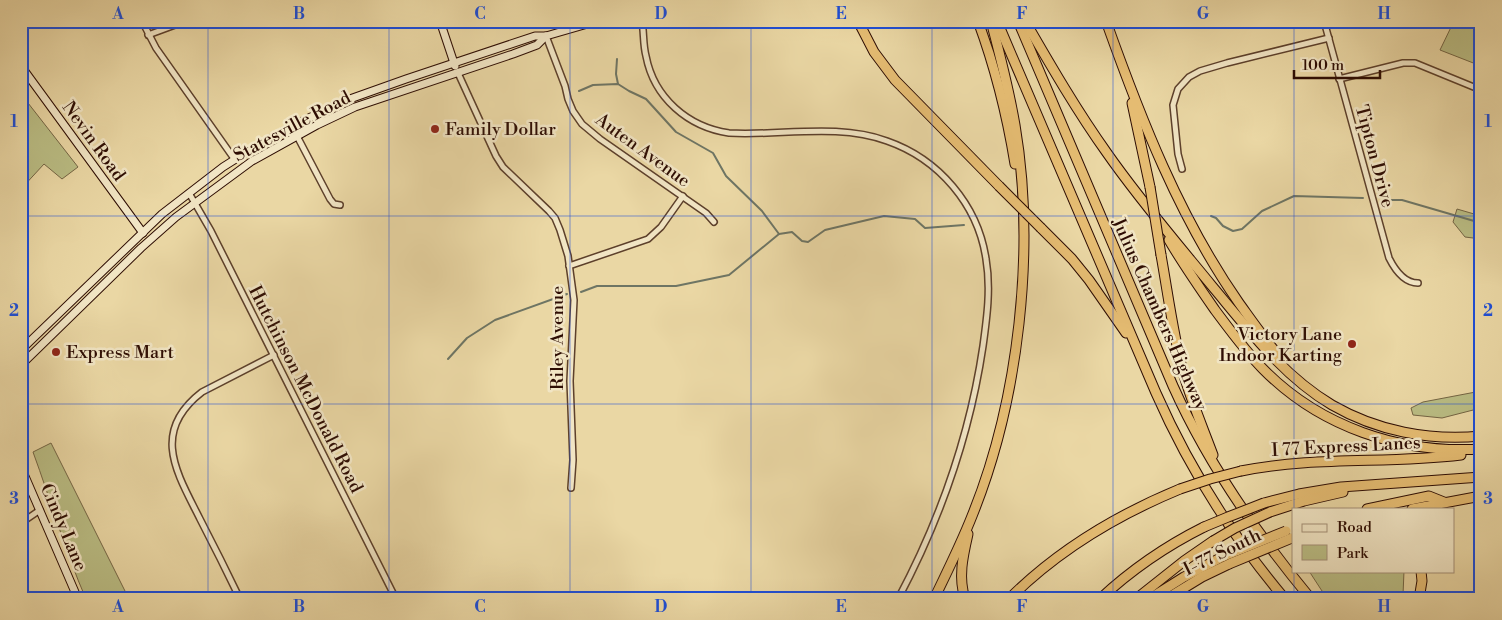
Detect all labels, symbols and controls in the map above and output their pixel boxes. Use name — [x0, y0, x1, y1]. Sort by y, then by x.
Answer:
text: A — [111, 4, 124, 24]
text: B — [293, 4, 305, 24]
text: C — [474, 4, 486, 24]
text: D — [655, 4, 668, 24]
text: E — [835, 4, 847, 24]
text: F — [1016, 4, 1028, 24]
text: G — [1197, 4, 1210, 24]
text: H — [1377, 4, 1391, 24]
scale bar — [1294, 48, 1381, 80]
text: 100 m — [1302, 56, 1344, 75]
street label: Statesville Road — [230, 85, 356, 167]
street label: Nevin Road — [57, 97, 131, 186]
street label: Tipton Drive — [1350, 102, 1399, 210]
street label: Auten Avenue — [590, 108, 695, 192]
text: 1 — [10, 112, 18, 132]
text: 1 — [1484, 112, 1492, 132]
place label: Family Dollar — [445, 118, 556, 141]
marker: Family Dollar — [429, 123, 441, 135]
street label: Julius Chambers Highway — [1106, 213, 1213, 414]
street label: Hutchinson McDonald Road — [243, 282, 368, 497]
street label: Riley Avenue — [546, 286, 569, 390]
text: 2 — [9, 301, 19, 321]
text: 2 — [1483, 301, 1493, 321]
place label: Victory Lane Indoor Karting — [1219, 323, 1343, 367]
marker: Victory Lane Indoor Karting — [1346, 338, 1358, 350]
place label: Express Mart — [66, 341, 174, 364]
marker: Express Mart — [50, 346, 62, 358]
street label: I 77 Express Lanes — [1271, 431, 1421, 462]
street label: Cindy Lane — [35, 480, 92, 574]
text: 3 — [9, 489, 19, 509]
text: 3 — [1483, 489, 1493, 509]
legend — [1292, 508, 1454, 572]
text: Road — [1337, 518, 1372, 537]
street label: I-77 South — [1180, 524, 1265, 581]
text: Park — [1337, 544, 1369, 563]
text: A — [111, 597, 124, 617]
text: B — [293, 597, 305, 617]
text: C — [474, 597, 486, 617]
text: D — [655, 597, 668, 617]
text: E — [835, 597, 847, 617]
text: F — [1016, 597, 1028, 617]
text: G — [1197, 597, 1210, 617]
text: H — [1377, 597, 1391, 617]

